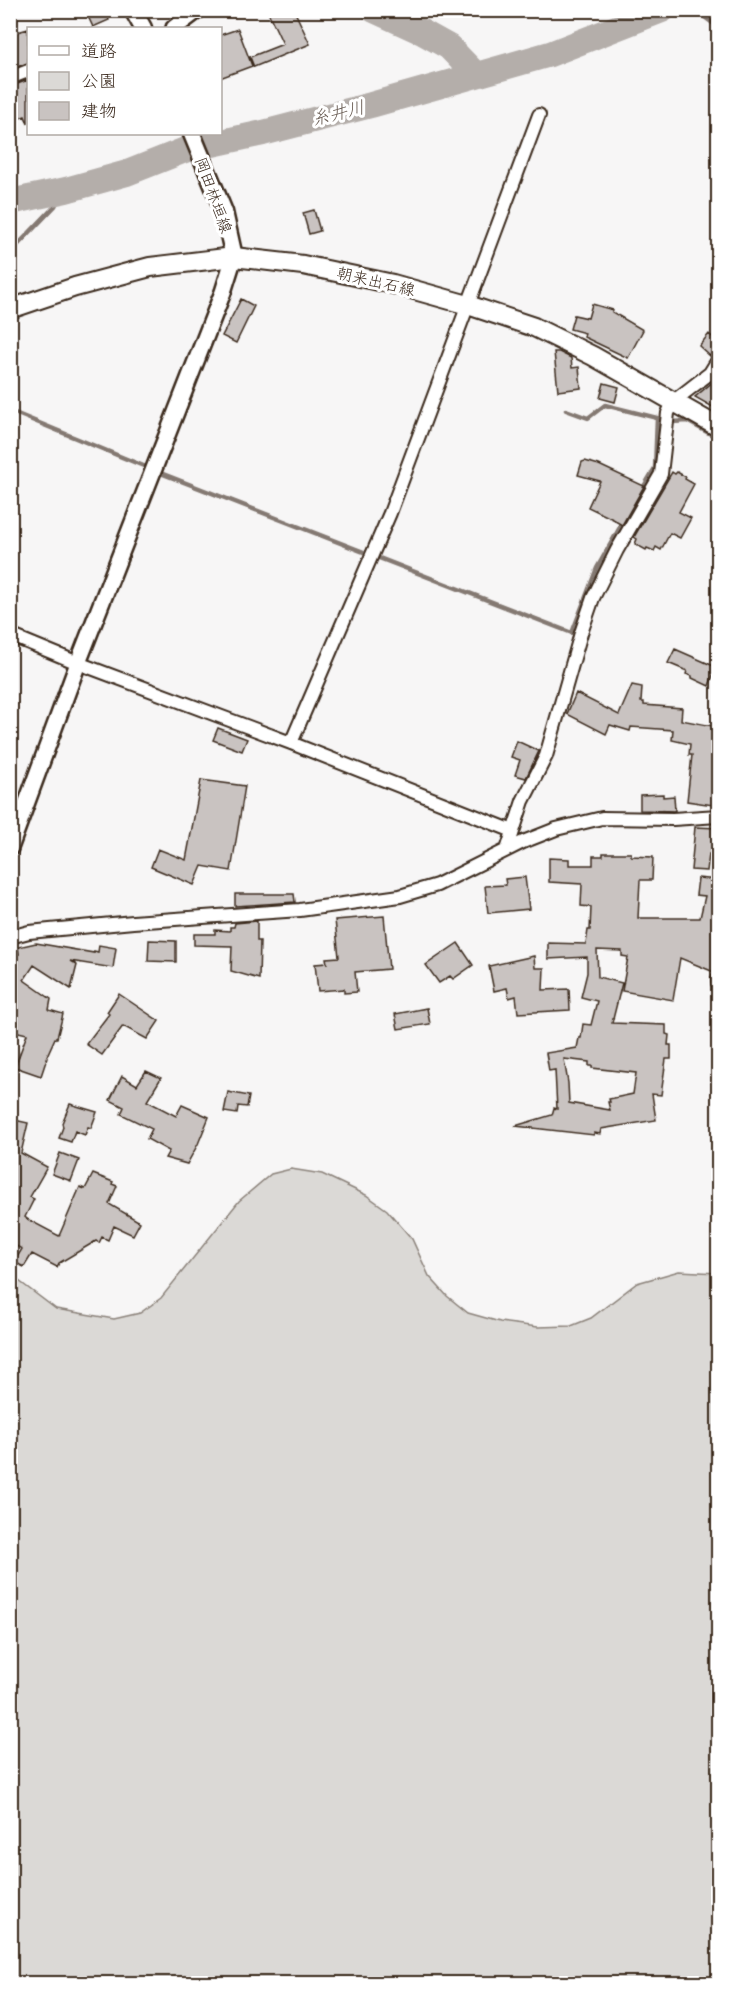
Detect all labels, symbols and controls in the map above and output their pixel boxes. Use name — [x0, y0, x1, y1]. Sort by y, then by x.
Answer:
legend — [27, 27, 222, 135]
text: 道路 — [81, 38, 117, 63]
text: 公園 — [81, 68, 117, 93]
water label: 糸井川 — [309, 94, 367, 131]
text: 建物 — [81, 98, 117, 123]
street label: 岡田林垣線 — [190, 154, 238, 236]
street label: 朝来出石線 — [335, 261, 417, 301]

